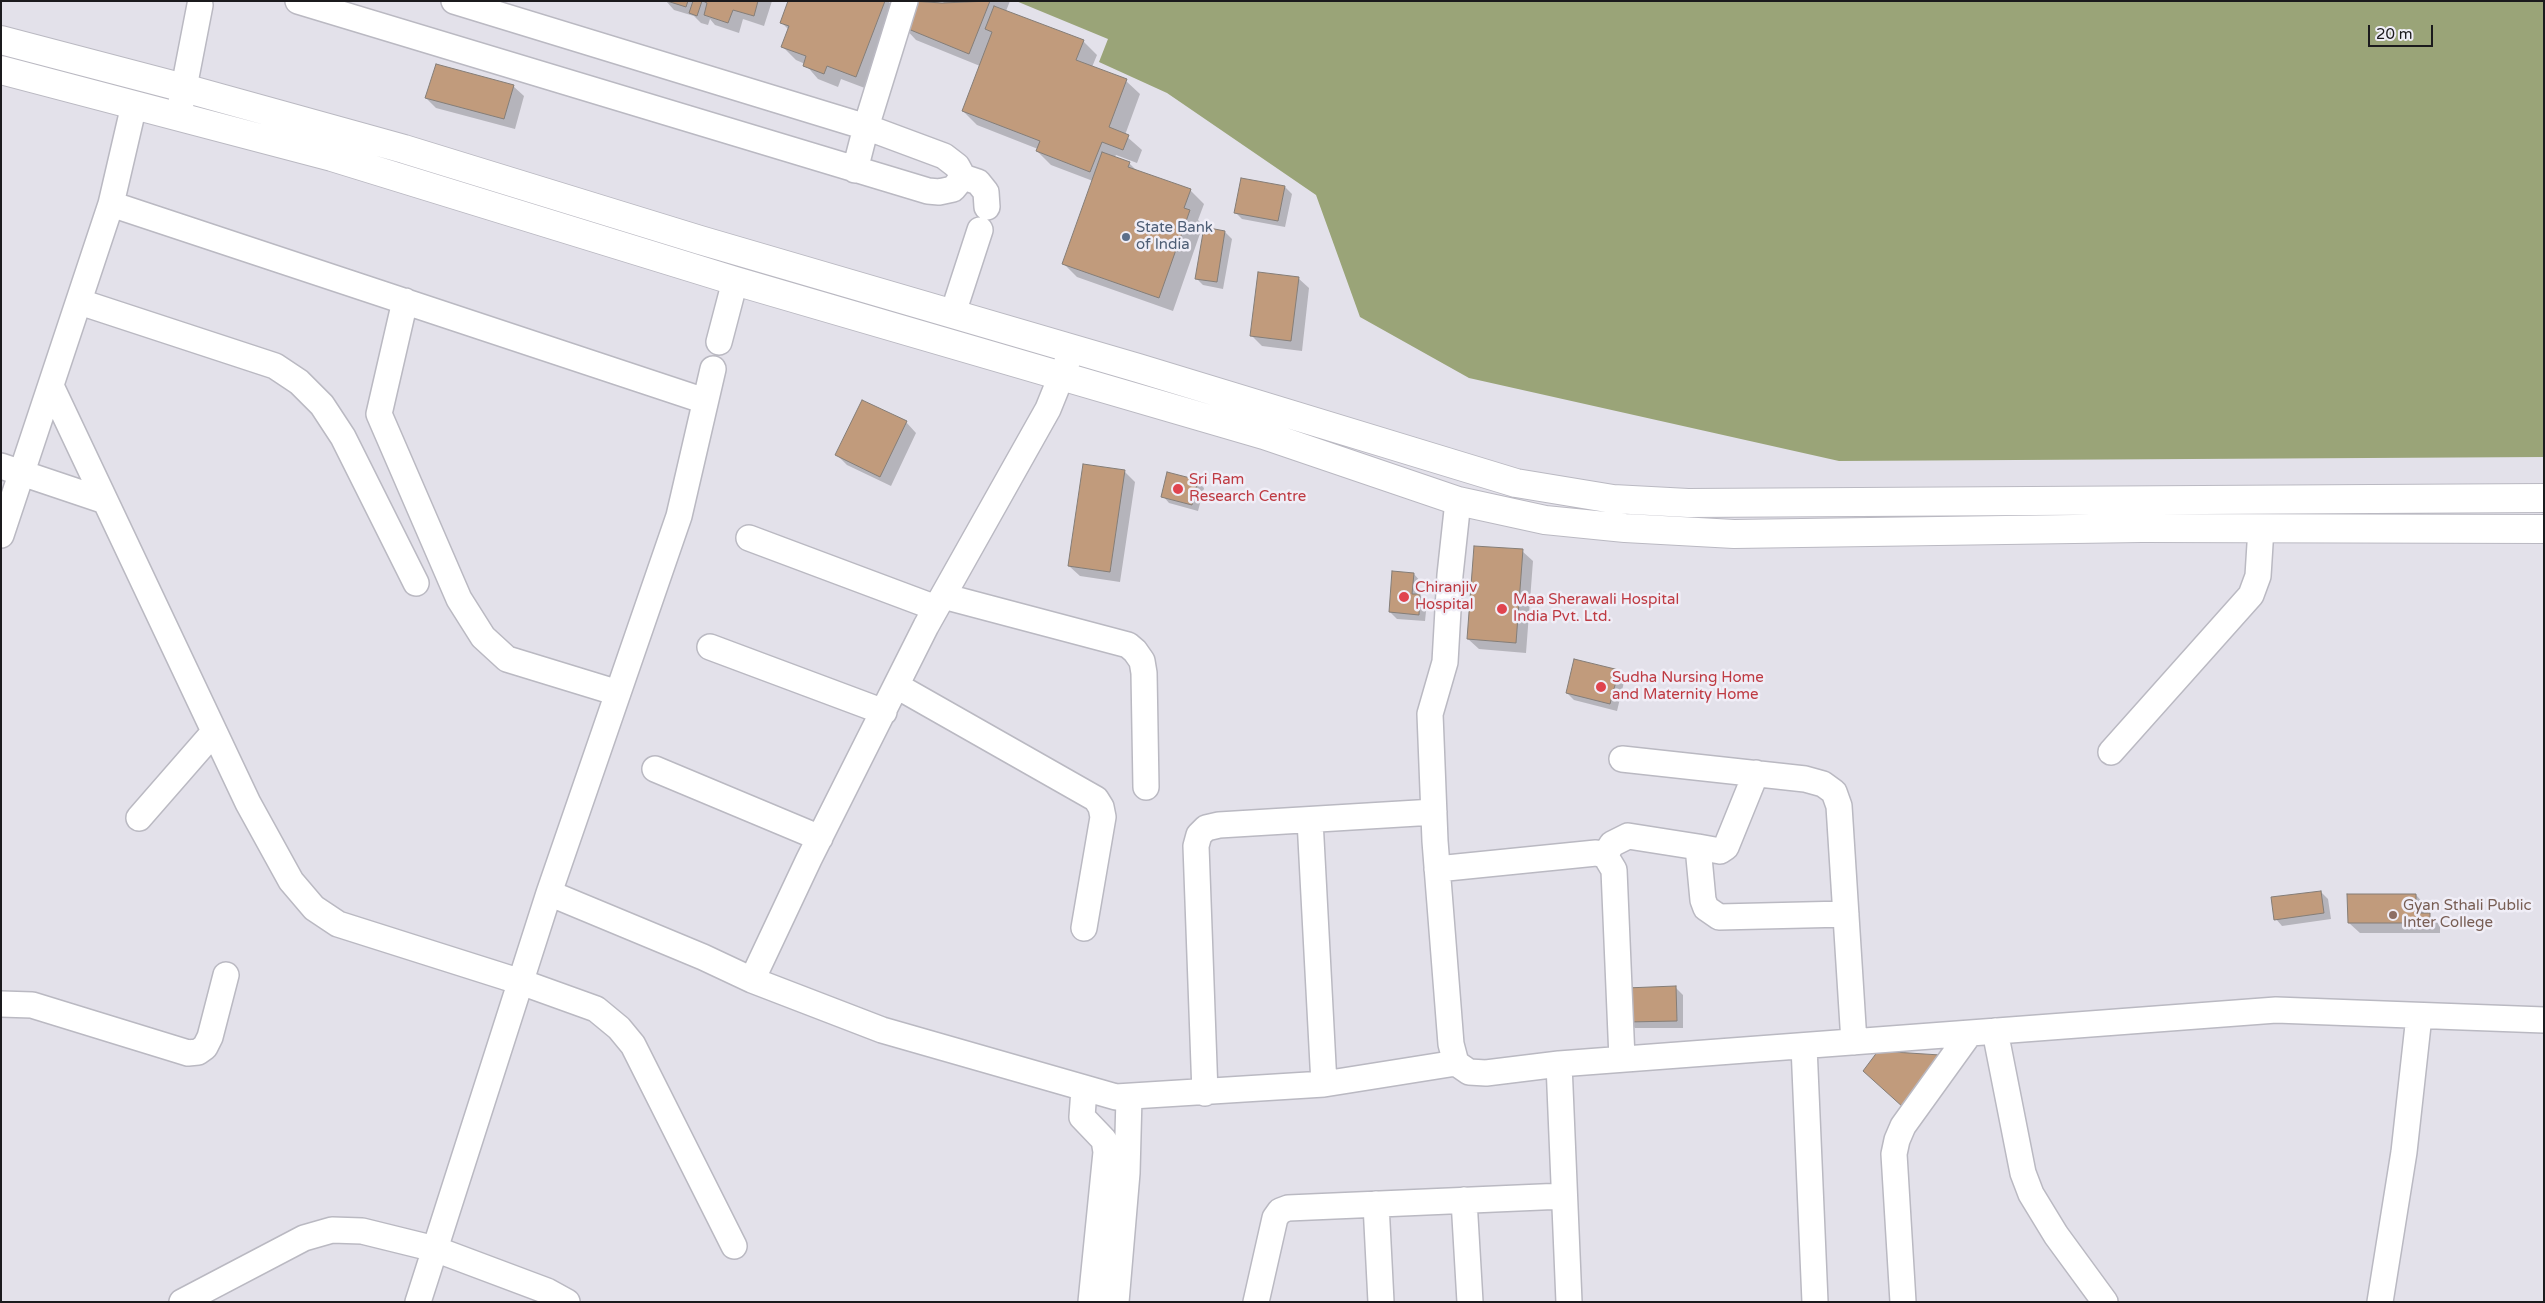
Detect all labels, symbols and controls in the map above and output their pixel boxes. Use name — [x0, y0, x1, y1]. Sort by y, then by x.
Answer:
scale bar — [2370, 15, 2435, 47]
text: 20 m — [2376, 25, 2413, 43]
place label: State Bank of India — [1136, 219, 1213, 254]
marker: State Bank of India — [1120, 231, 1132, 243]
place label: Sri Ram Research Centre — [1189, 471, 1306, 506]
marker: Sri Ram Research Centre — [1171, 482, 1185, 496]
place label: Chiranjiv Hospital — [1415, 579, 1477, 614]
marker: Chiranjiv Hospital — [1397, 590, 1411, 604]
place label: Maa Sherawali Hospital India Pvt. Ltd. — [1513, 591, 1679, 626]
marker: Maa Sherawali Hospital India Pvt. Ltd. — [1495, 602, 1509, 616]
place label: Sudha Nursing Home and Maternity Home — [1612, 669, 1764, 704]
marker: Sudha Nursing Home and Maternity Home — [1594, 680, 1608, 694]
place label: Gyan Sthali Public Inter College — [2403, 897, 2531, 932]
marker: Gyan Sthali Public Inter College — [2387, 909, 2399, 921]

